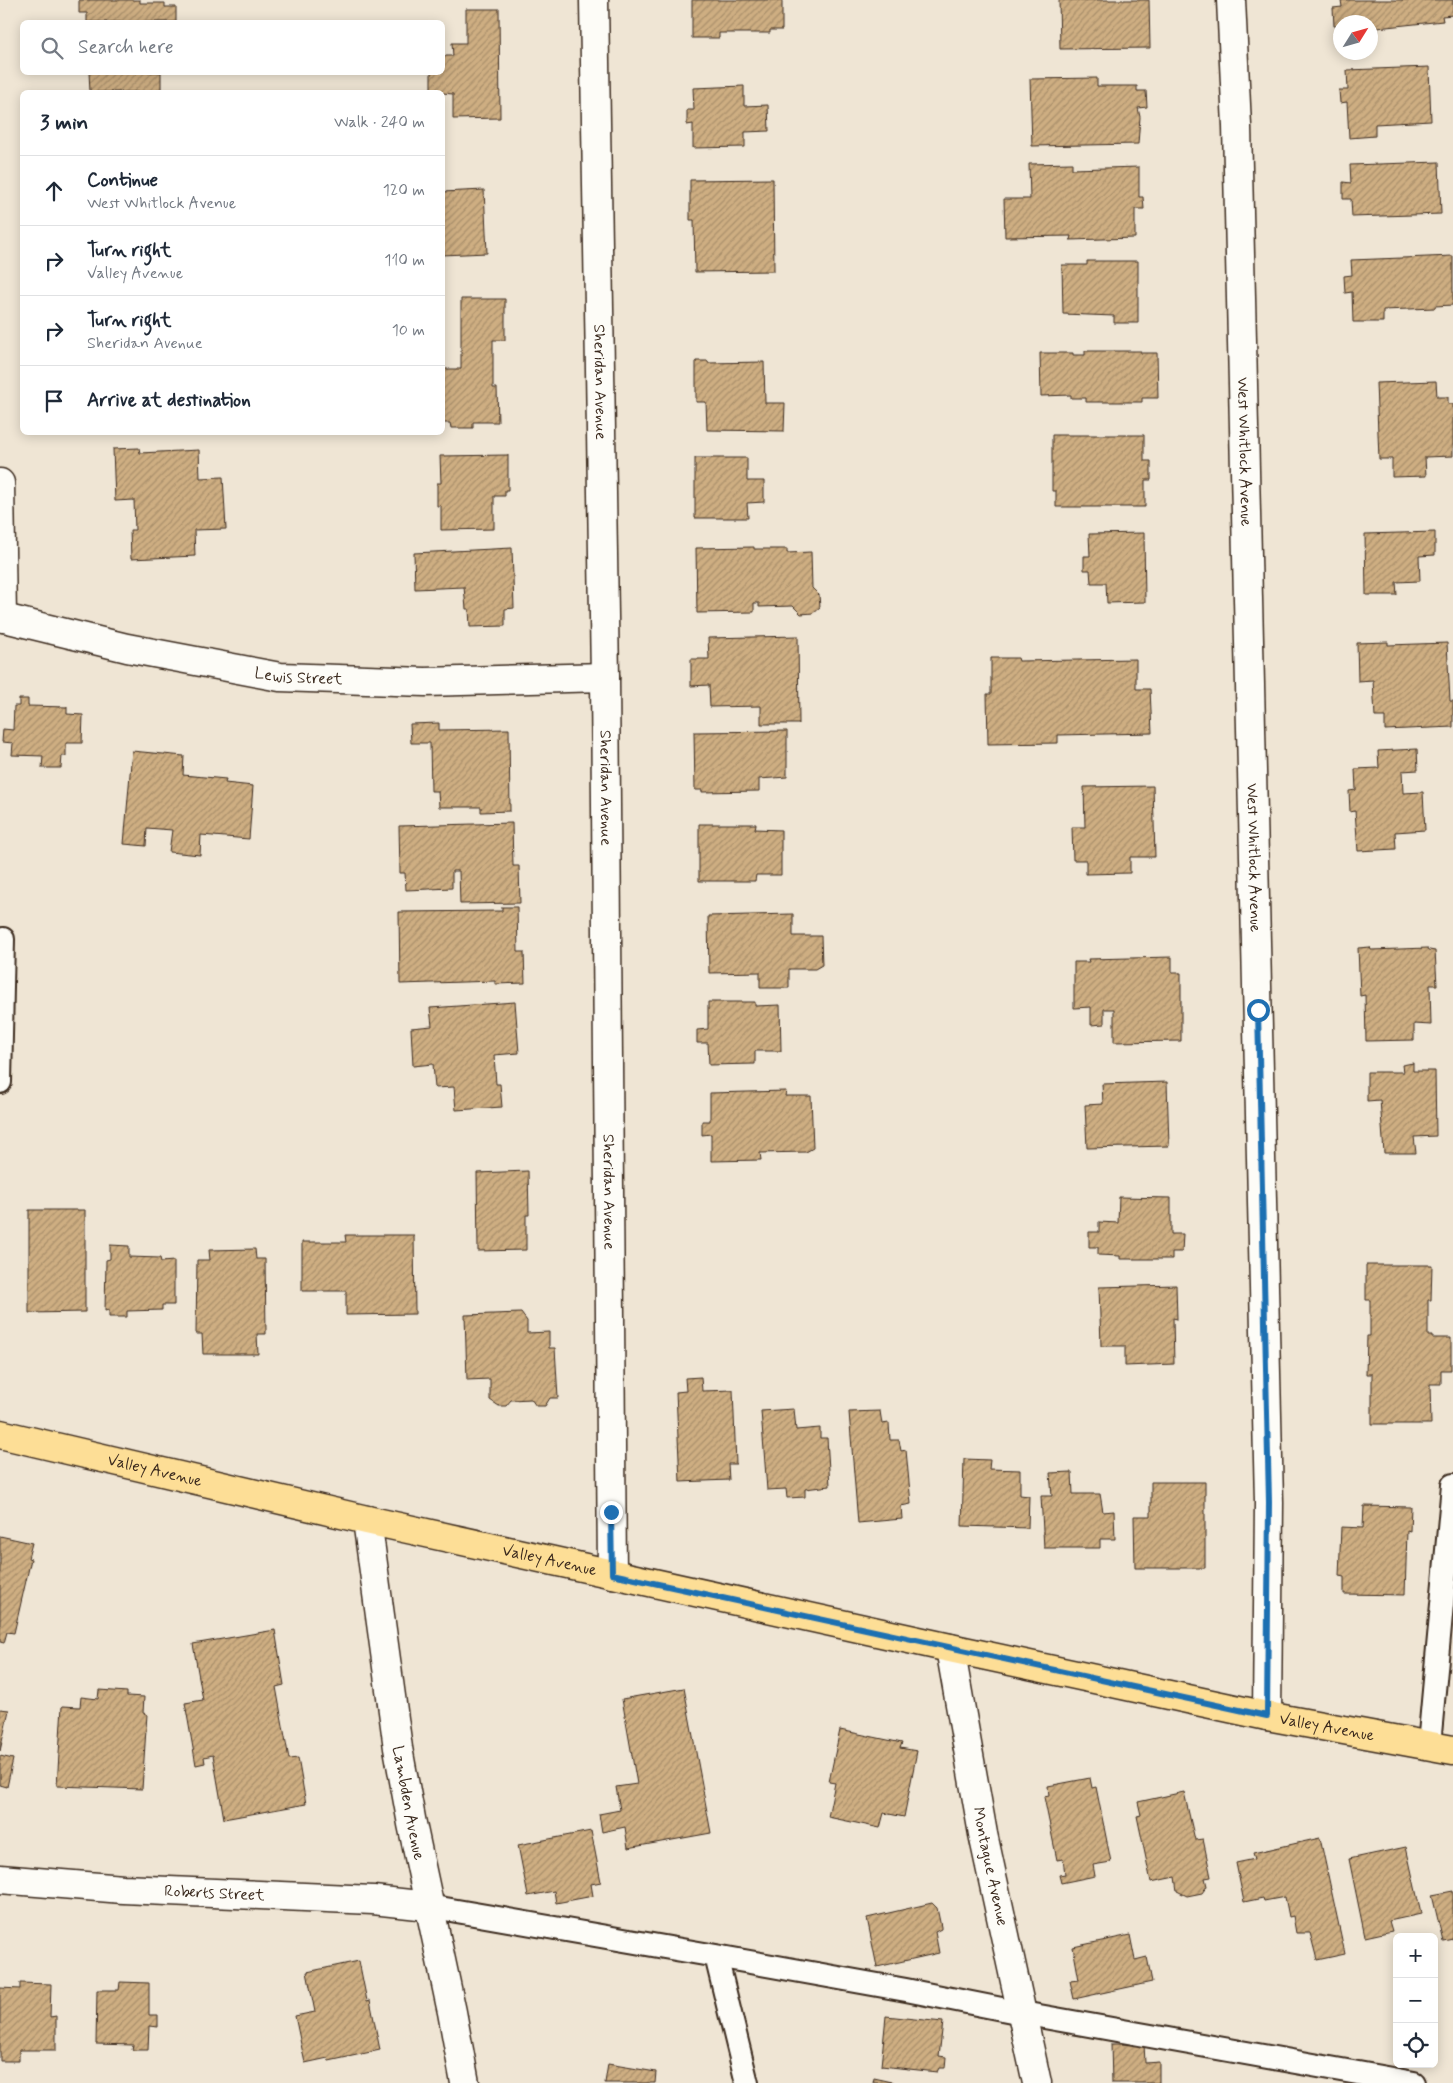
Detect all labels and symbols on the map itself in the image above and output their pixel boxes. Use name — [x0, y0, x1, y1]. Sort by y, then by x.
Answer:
north arrow — [1333, 15, 1378, 60]
street label: Sheridan Avenue — [589, 324, 612, 440]
street label: West Whitlock Avenue — [1232, 377, 1257, 527]
street label: Lewis Street — [253, 662, 344, 690]
street label: Sheridan Avenue — [595, 730, 617, 846]
street label: West Whitlock Avenue — [1242, 783, 1266, 933]
route start — [1247, 999, 1270, 1022]
street label: Sheridan Avenue — [598, 1134, 620, 1250]
street label: Valley Avenue — [106, 1449, 205, 1492]
route end — [600, 1501, 623, 1524]
street label: Valley Avenue — [500, 1540, 599, 1581]
street label: Valley Avenue — [1278, 1708, 1377, 1746]
street label: Lambden Avenue — [387, 1744, 430, 1862]
street label: Montague Avenue — [968, 1805, 1013, 1928]
street label: Roberts Street — [164, 1880, 266, 1906]

